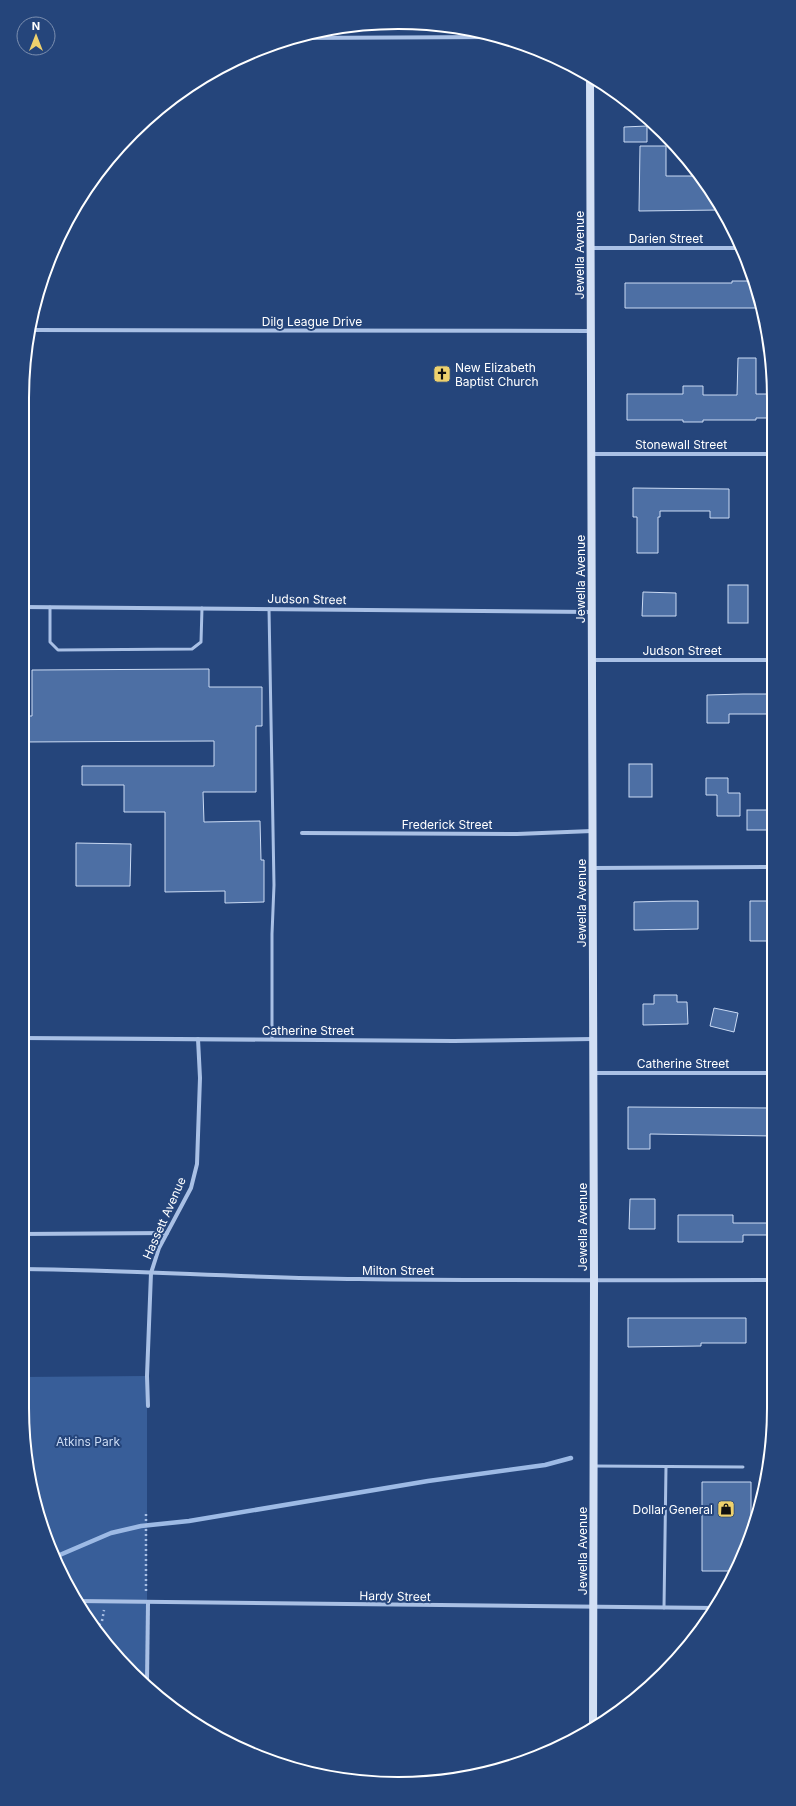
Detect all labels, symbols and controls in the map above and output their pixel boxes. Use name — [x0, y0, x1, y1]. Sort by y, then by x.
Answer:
north arrow — [16, 16, 56, 56]
text: N — [32, 19, 40, 33]
street label: Jewella Avenue — [572, 211, 587, 299]
street label: Darien Street — [629, 231, 703, 246]
street label: Dilg League Drive — [262, 314, 362, 329]
place label: New Elizabeth Baptist Church — [455, 360, 539, 389]
church icon: New Elizabeth Baptist Church — [432, 364, 452, 384]
street label: Stonewall Street — [635, 437, 727, 452]
street label: Jewella Avenue — [573, 535, 588, 623]
street label: Judson Street — [267, 591, 347, 607]
street label: Judson Street — [642, 643, 722, 658]
street label: Frederick Street — [402, 817, 492, 832]
street label: Jewella Avenue — [574, 859, 589, 947]
street label: Catherine Street — [262, 1023, 354, 1038]
street label: Catherine Street — [637, 1056, 729, 1071]
street label: Hassett Avenue — [139, 1175, 189, 1261]
street label: Jewella Avenue — [575, 1183, 590, 1271]
street label: Milton Street — [362, 1263, 434, 1278]
park label: Atkins Park — [56, 1434, 120, 1449]
shop icon: Dollar General — [716, 1499, 736, 1519]
place label: Dollar General — [633, 1502, 713, 1517]
street label: Jewella Avenue — [575, 1507, 590, 1595]
street label: Hardy Street — [359, 1588, 431, 1604]

